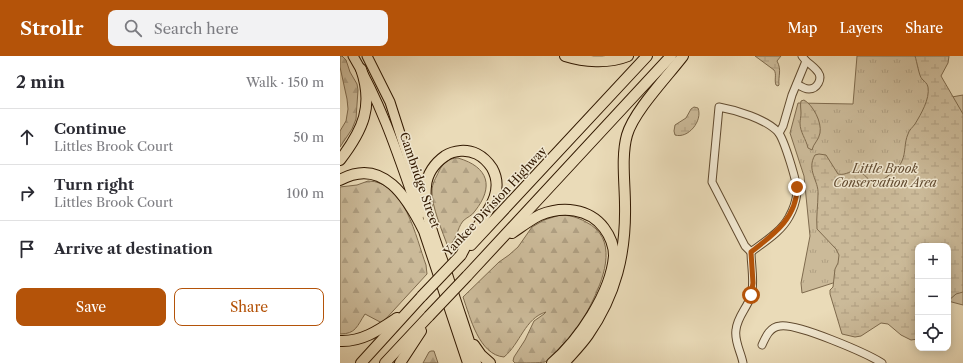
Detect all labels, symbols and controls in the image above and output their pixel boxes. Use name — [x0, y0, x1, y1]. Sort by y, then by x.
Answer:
search box — [108, 10, 388, 46]
text: Strollr — [20, 17, 84, 40]
icon: search — [122, 17, 144, 39]
text: Search here — [154, 19, 239, 38]
text: Map — [787, 19, 817, 37]
text: Layers — [839, 19, 883, 37]
text: Share — [905, 19, 943, 37]
text: 2 min — [16, 72, 65, 92]
text: Walk · 150 m — [246, 74, 324, 90]
text: Continue — [54, 119, 126, 138]
icon: ahead — [16, 126, 38, 148]
text: 50 m — [293, 129, 324, 145]
street label: Cambridge Street — [397, 130, 444, 231]
text: Littles Brook Court — [54, 138, 173, 154]
street label: Yankee Division Highway — [440, 143, 550, 260]
park label: Little Brook Conservation Area — [833, 161, 937, 190]
text: Turn right — [54, 175, 134, 194]
route end — [788, 178, 806, 196]
icon: right — [16, 182, 38, 204]
text: 100 m — [286, 185, 324, 201]
text: Littles Brook Court — [54, 194, 173, 210]
icon: arrive — [16, 238, 38, 260]
text: Arrive at destination — [54, 239, 213, 258]
map controls — [915, 243, 951, 351]
button: + — [915, 243, 951, 279]
button: − — [915, 279, 951, 315]
route start — [742, 286, 760, 304]
button: Save — [16, 288, 166, 326]
button: Share — [174, 288, 324, 326]
button: locate — [915, 315, 951, 351]

